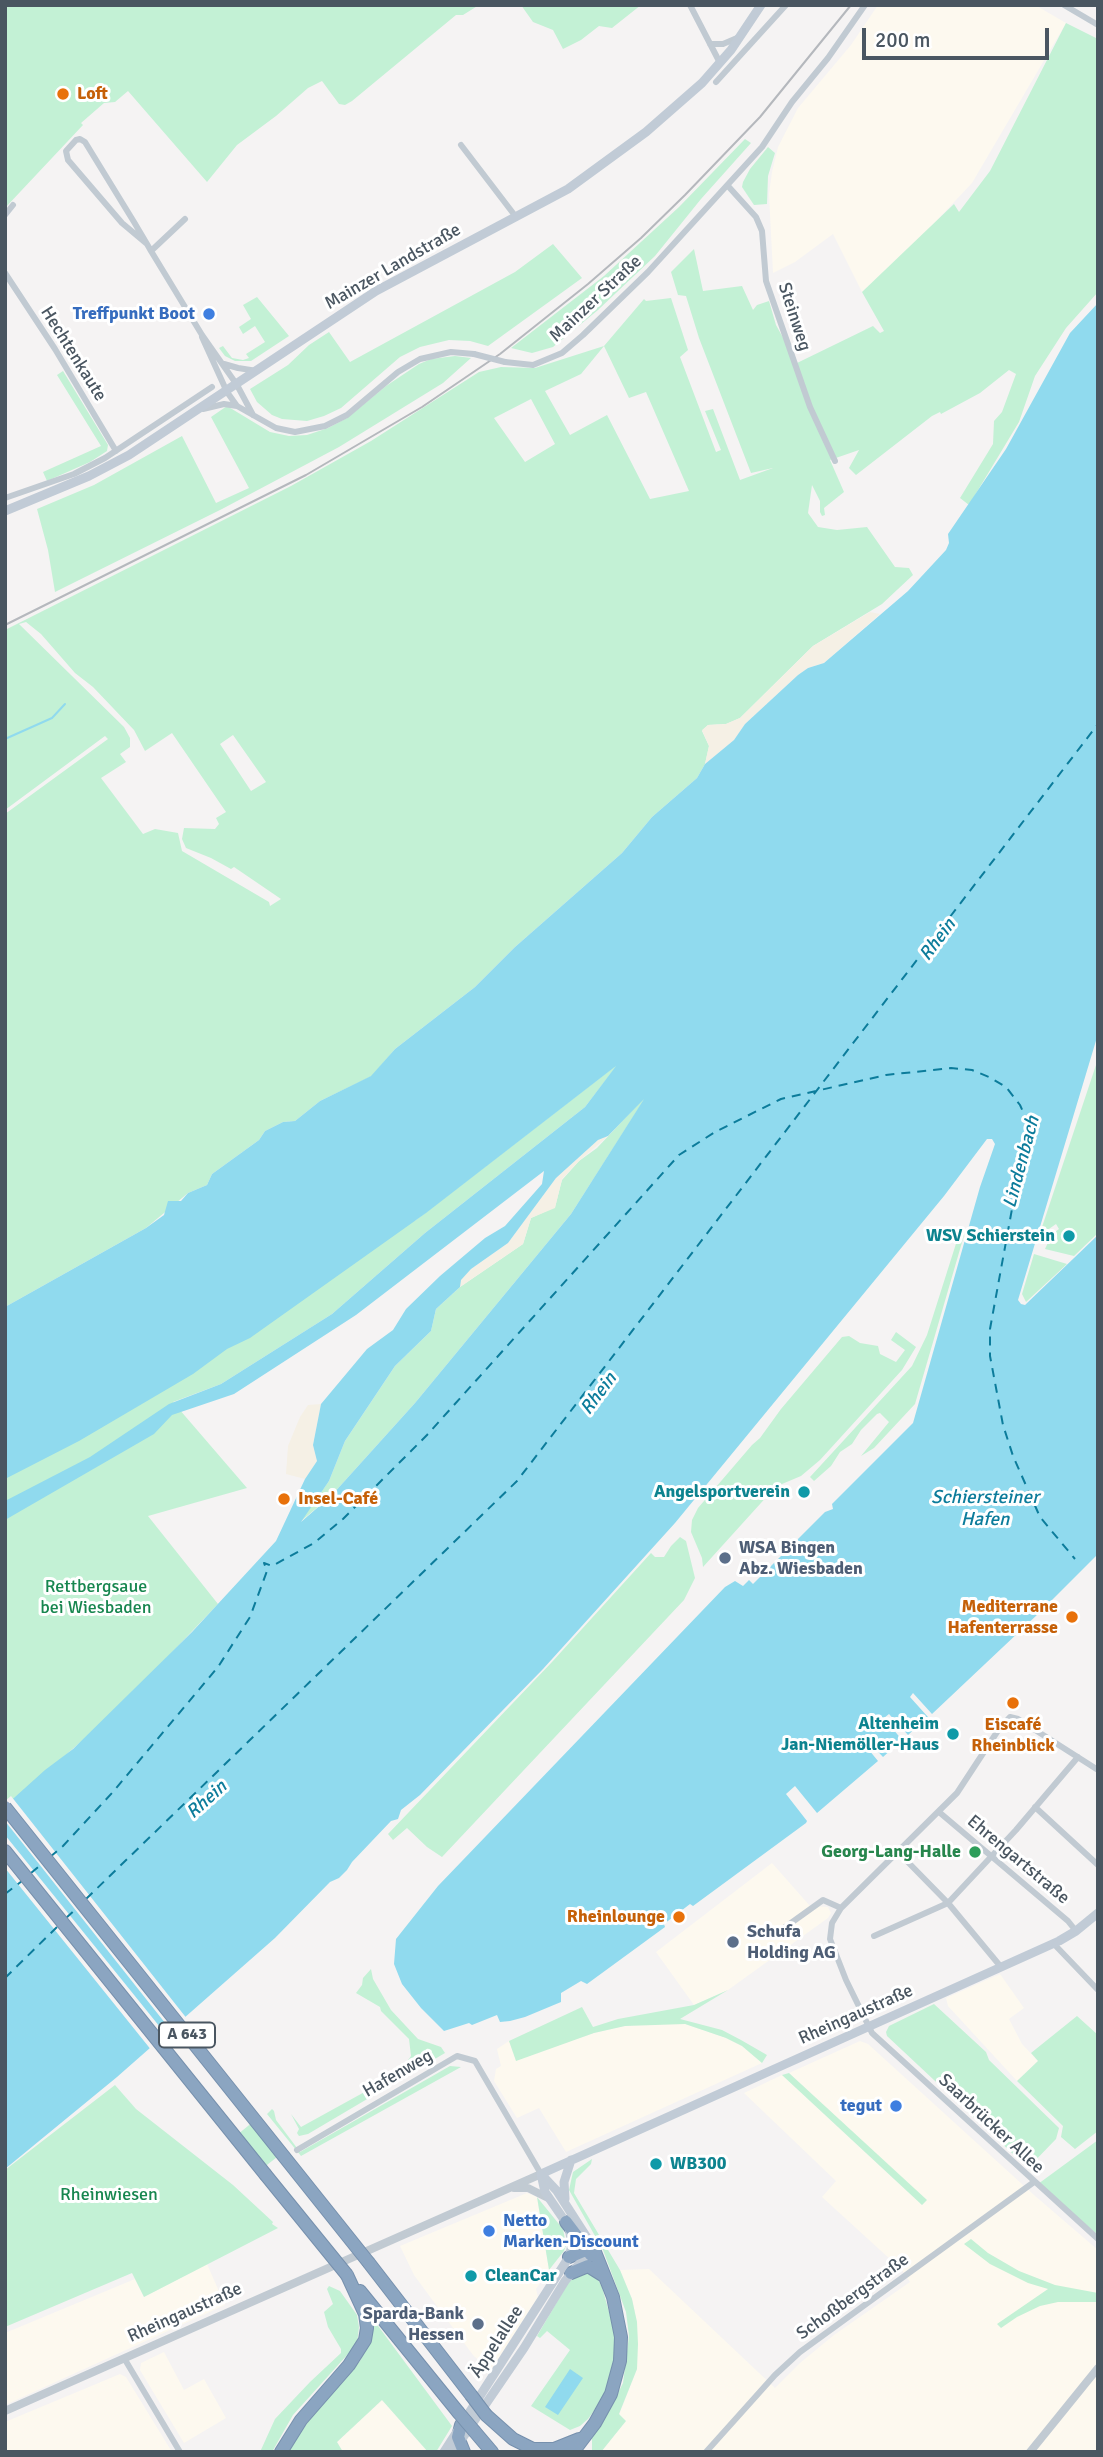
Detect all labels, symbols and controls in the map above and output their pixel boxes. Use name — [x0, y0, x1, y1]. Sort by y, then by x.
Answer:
scale bar — [865, 14, 1052, 58]
text: 200 m — [875, 27, 930, 53]
place label: Loft — [77, 83, 108, 105]
marker: Loft — [55, 86, 71, 102]
street label: Mainzer Landstraße — [321, 219, 465, 315]
street label: Mainzer Straße — [545, 251, 647, 347]
street label: Steinweg — [773, 280, 815, 354]
street label: Hechtenkaute — [35, 303, 111, 405]
place label: Treffpunkt Boot — [73, 303, 195, 325]
marker: Treffpunkt Boot — [201, 306, 217, 322]
water label: Rhein — [915, 914, 961, 966]
water label: Lindenbach — [999, 1114, 1045, 1210]
place label: WSV Schierstein — [926, 1225, 1055, 1247]
marker: WSV Schierstein — [1061, 1228, 1077, 1244]
water label: Rhein — [576, 1368, 622, 1420]
place label: Angelsportverein — [654, 1481, 790, 1503]
marker: Angelsportverein — [796, 1484, 812, 1500]
water label: Schiersteiner Hafen — [931, 1487, 1039, 1531]
place label: Insel-Café — [298, 1488, 378, 1510]
marker: Insel-Café — [276, 1491, 292, 1507]
place label: WSA Bingen Abz. Wiesbaden — [739, 1537, 863, 1580]
marker: WSA Bingen Abz. Wiesbaden — [717, 1550, 733, 1566]
park label: Rettbergsaue bei Wiesbaden — [40, 1576, 152, 1618]
place label: Mediterrane Hafenterrasse — [947, 1596, 1058, 1638]
marker: Mediterrane Hafenterrasse — [1064, 1609, 1080, 1625]
marker: Eiscafé Rheinblick — [1005, 1695, 1021, 1711]
place label: Altenheim Jan-Niemöller-Haus — [781, 1713, 939, 1756]
place label: Eiscafé Rheinblick — [971, 1714, 1055, 1756]
marker: Altenheim Jan-Niemöller-Haus — [945, 1726, 961, 1742]
water label: Rhein — [182, 1776, 232, 1824]
street label: Ehrengartstraße — [962, 1811, 1074, 1909]
place label: Georg-Lang-Halle — [821, 1841, 961, 1863]
marker: Georg-Lang-Halle — [967, 1844, 983, 1860]
place label: Rheinlounge — [567, 1906, 665, 1928]
marker: Rheinlounge — [671, 1909, 687, 1925]
place label: Schufa Holding AG — [747, 1921, 836, 1964]
marker: Schufa Holding AG — [725, 1934, 741, 1950]
street label: Rheingaustraße — [795, 1980, 917, 2050]
road number: A 643 — [159, 2022, 215, 2048]
street label: Hafenweg — [359, 2045, 437, 2103]
street label: Saarbrücker Allee — [934, 2070, 1048, 2178]
place label: tegut — [840, 2095, 882, 2117]
marker: tegut — [888, 2098, 904, 2114]
place label: WB300 — [670, 2153, 726, 2175]
marker: WB300 — [648, 2156, 664, 2172]
park label: Rheinwiesen — [60, 2184, 158, 2206]
place label: Netto Marken-Discount — [503, 2210, 639, 2252]
marker: Netto Marken-Discount — [481, 2223, 497, 2239]
street label: Schoßbergstraße — [793, 2249, 913, 2345]
place label: CleanCar — [485, 2265, 557, 2287]
marker: CleanCar — [463, 2268, 479, 2284]
street label: Rheingaustraße — [124, 2278, 246, 2348]
street label: Äppelallee — [466, 2302, 528, 2382]
place label: Sparda-Bank Hessen — [363, 2303, 464, 2346]
marker: Sparda-Bank Hessen — [470, 2316, 486, 2332]

